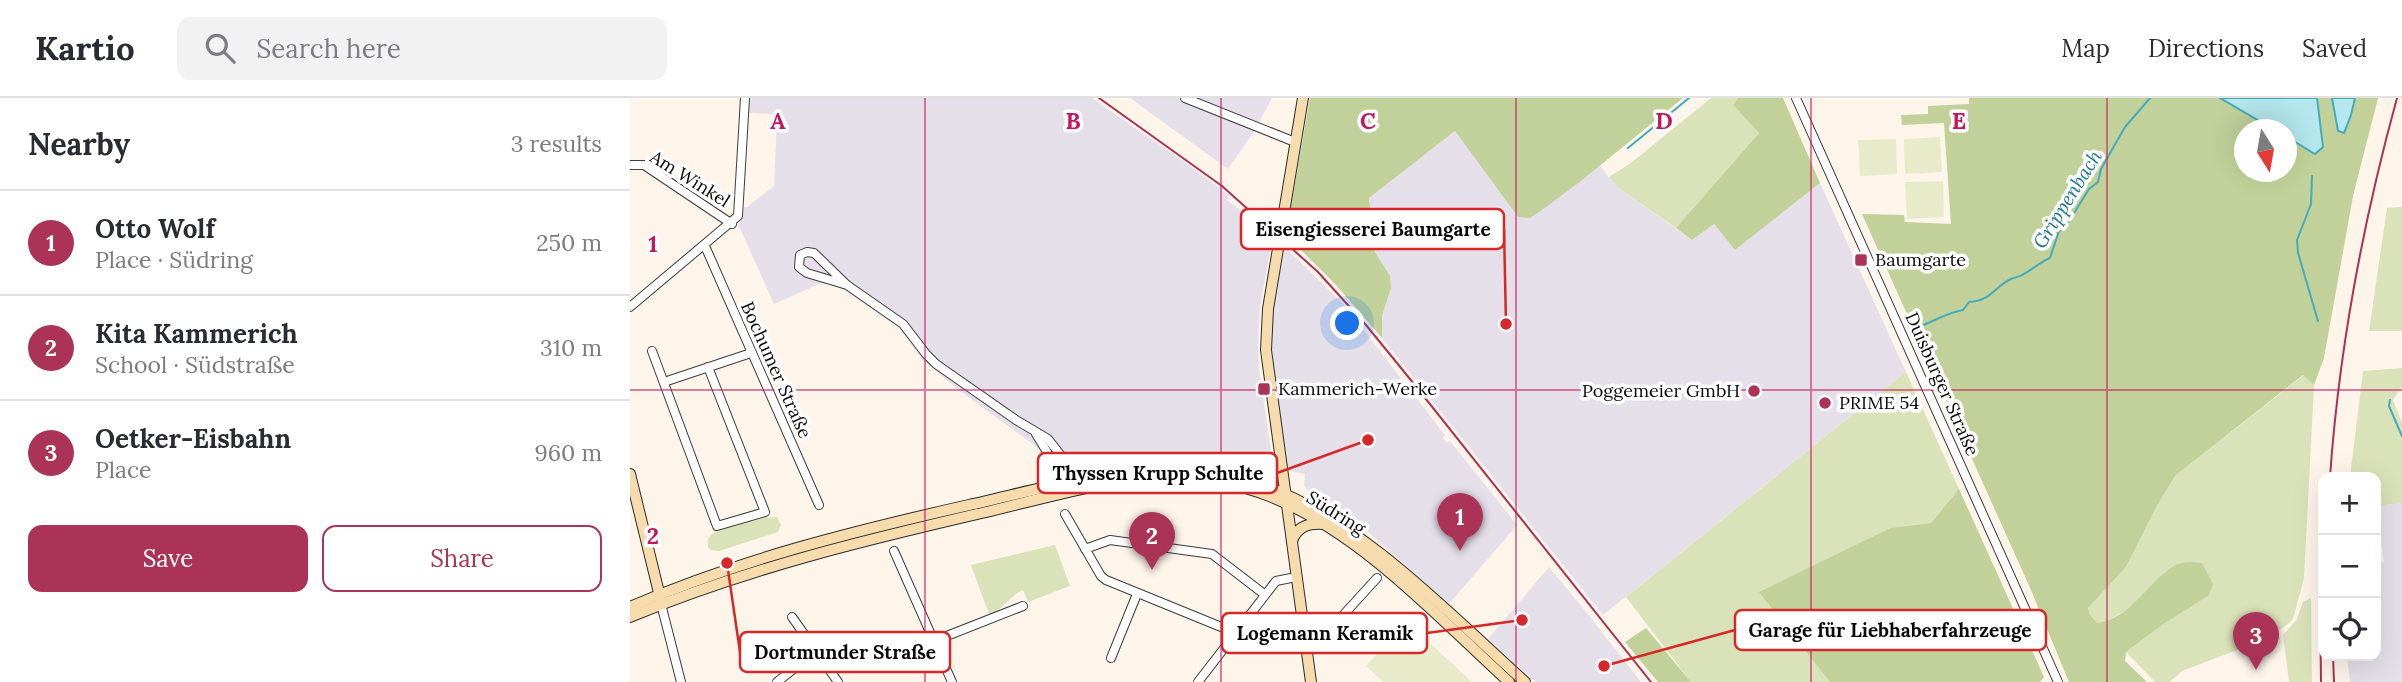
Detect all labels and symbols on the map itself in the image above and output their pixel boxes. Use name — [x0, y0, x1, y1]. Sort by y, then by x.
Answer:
text: A — [770, 106, 786, 135]
text: B — [1065, 106, 1081, 135]
text: C — [1360, 106, 1376, 135]
text: D — [1655, 106, 1673, 135]
text: E — [1952, 106, 1966, 135]
north arrow — [2234, 119, 2297, 182]
street label: Am Winkel — [645, 144, 735, 212]
water label: Grippenbach — [2027, 145, 2107, 253]
callout: Eisengiesserei Baumgarte — [1241, 209, 1504, 249]
text: Eisengiesserei Baumgarte — [1255, 217, 1491, 241]
text: 1 — [648, 229, 658, 258]
place label: Baumgarte — [1875, 248, 1966, 271]
marker: Baumgarte — [1853, 252, 1869, 268]
street label: Bochumer Straße — [736, 298, 817, 442]
your location — [1330, 306, 1364, 340]
street label: Duisburger Straße — [1900, 308, 1985, 459]
place label: Kammerich-Werke — [1278, 377, 1437, 400]
place label: Poggemeier GmbH — [1582, 379, 1740, 402]
marker: Kammerich-Werke — [1256, 381, 1272, 397]
marker: Poggemeier GmbH — [1746, 383, 1762, 399]
place label: PRIME 54 — [1839, 391, 1919, 414]
marker: PRIME 54 — [1817, 395, 1833, 411]
callout: Thyssen Krupp Schulte — [1038, 453, 1277, 493]
text: Thyssen Krupp Schulte — [1053, 461, 1263, 485]
street label: Südring — [1302, 486, 1371, 540]
pin: 1 — [1437, 493, 1483, 551]
pin: 2 — [1129, 512, 1175, 570]
text: 2 — [647, 521, 659, 550]
callout: Garage für Liebhaberfahrzeuge — [1735, 610, 2046, 650]
pin: 3 — [2233, 612, 2279, 670]
callout: Logemann Keramik — [1222, 613, 1427, 653]
text: Garage für Liebhaberfahrzeuge — [1748, 618, 2032, 642]
text: Logemann Keramik — [1237, 621, 1413, 645]
callout: Dortmunder Straße — [740, 632, 950, 672]
text: Dortmunder Straße — [754, 640, 936, 664]

